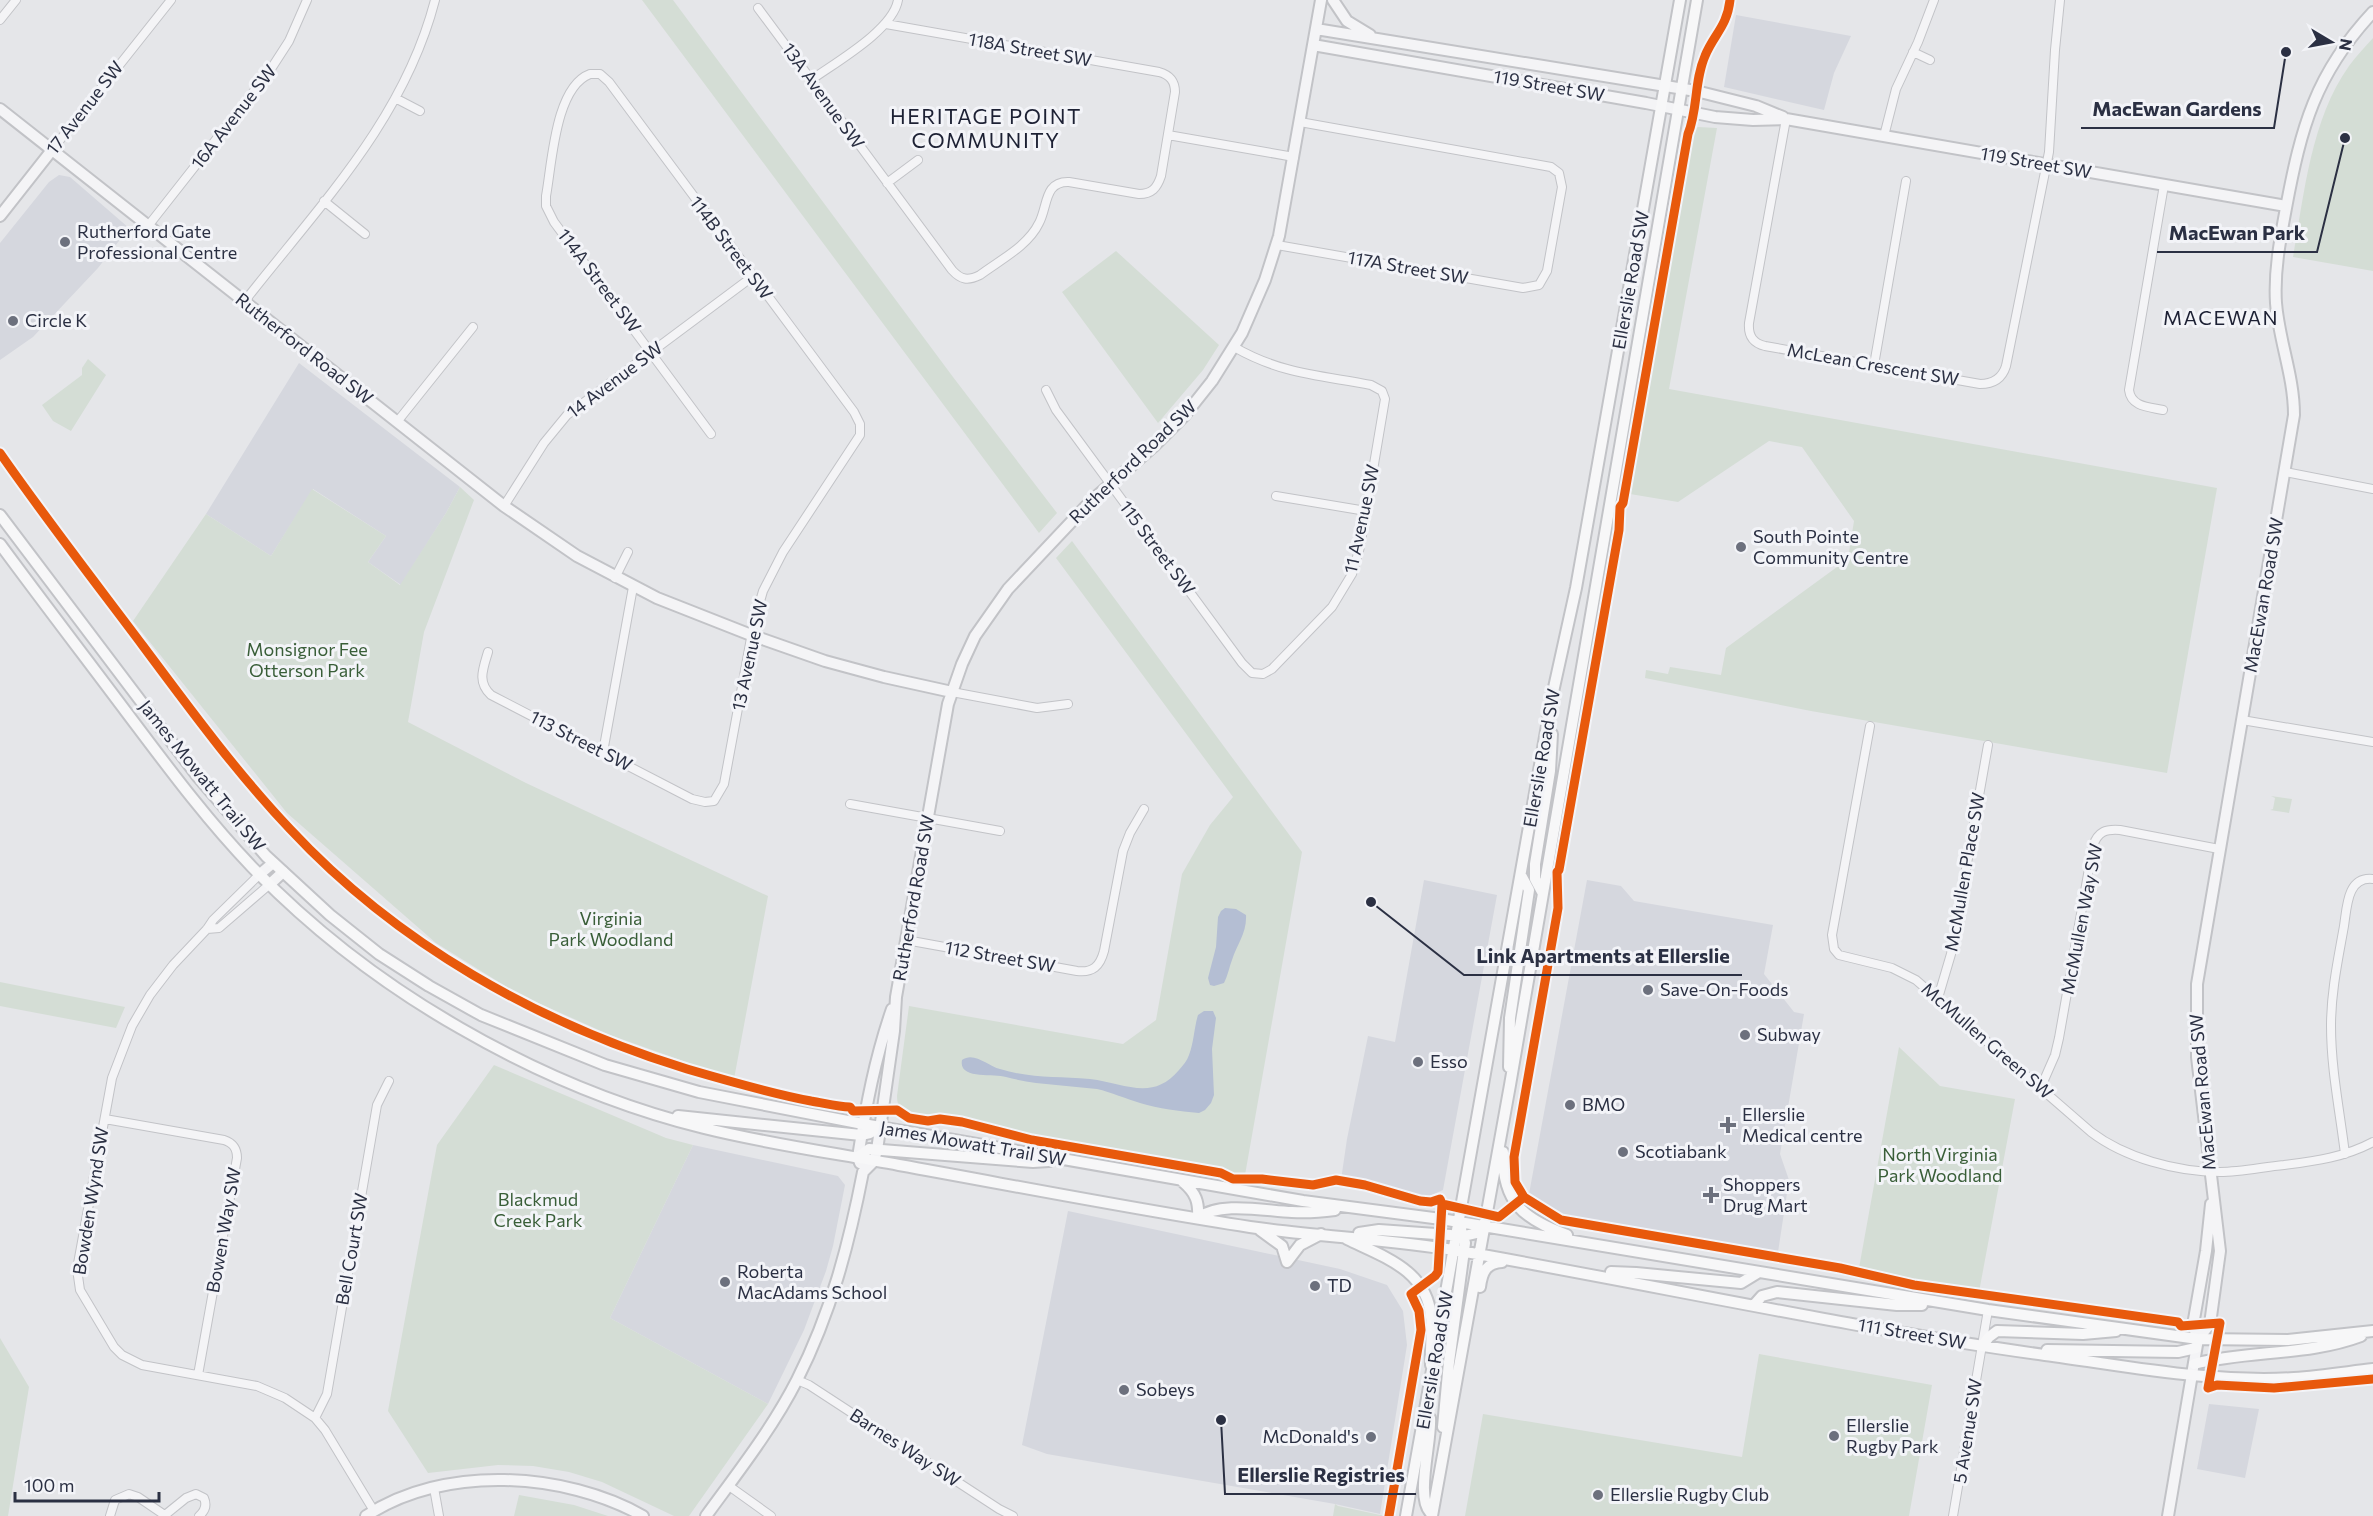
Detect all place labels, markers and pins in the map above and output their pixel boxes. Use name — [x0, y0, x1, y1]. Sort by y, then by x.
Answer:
callout: MacEwan Gardens — [2081, 90, 2274, 128]
callout: MacEwan Park — [2157, 214, 2317, 252]
place label: Rutherford Gate Professional Centre — [77, 220, 237, 263]
marker: Rutherford Gate Professional Centre — [58, 235, 72, 249]
place label: Circle K — [25, 309, 87, 331]
marker: Circle K — [6, 314, 20, 328]
place label: South Pointe Community Centre — [1753, 525, 1909, 568]
marker: South Pointe Community Centre — [1734, 540, 1748, 554]
callout: Link Apartments at Ellerslie — [1464, 937, 1742, 975]
place label: Save-On-Foods — [1660, 978, 1788, 1000]
marker: Save-On-Foods — [1641, 983, 1655, 997]
place label: Subway — [1757, 1023, 1821, 1045]
marker: Subway — [1738, 1028, 1752, 1042]
place label: Esso — [1430, 1050, 1468, 1072]
marker: Esso — [1411, 1055, 1425, 1069]
place label: BMO — [1582, 1093, 1625, 1115]
marker: BMO — [1563, 1098, 1577, 1112]
place label: Ellerslie Medical centre — [1742, 1103, 1863, 1146]
marker: Ellerslie Medical centre — [1719, 1116, 1737, 1134]
place label: Scotiabank — [1635, 1140, 1727, 1162]
marker: Scotiabank — [1616, 1145, 1630, 1159]
place label: Shoppers Drug Mart — [1723, 1173, 1808, 1216]
marker: Shoppers Drug Mart — [1704, 1188, 1718, 1202]
place label: Roberta MacAdams School — [737, 1260, 887, 1303]
place label: TD — [1327, 1274, 1352, 1296]
marker: Roberta MacAdams School — [718, 1275, 732, 1289]
marker: TD — [1308, 1279, 1322, 1293]
place label: Sobeys — [1136, 1378, 1195, 1400]
marker: Sobeys — [1117, 1383, 1131, 1397]
place label: Ellerslie Rugby Park — [1846, 1414, 1939, 1457]
place label: McDonald's — [1262, 1425, 1359, 1447]
marker: Ellerslie Rugby Park — [1827, 1429, 1841, 1443]
marker: McDonald's — [1364, 1430, 1378, 1444]
callout: Ellerslie Registries — [1225, 1456, 1416, 1494]
place label: Ellerslie Rugby Club — [1610, 1483, 1769, 1505]
marker: Ellerslie Rugby Club — [1591, 1488, 1605, 1502]

